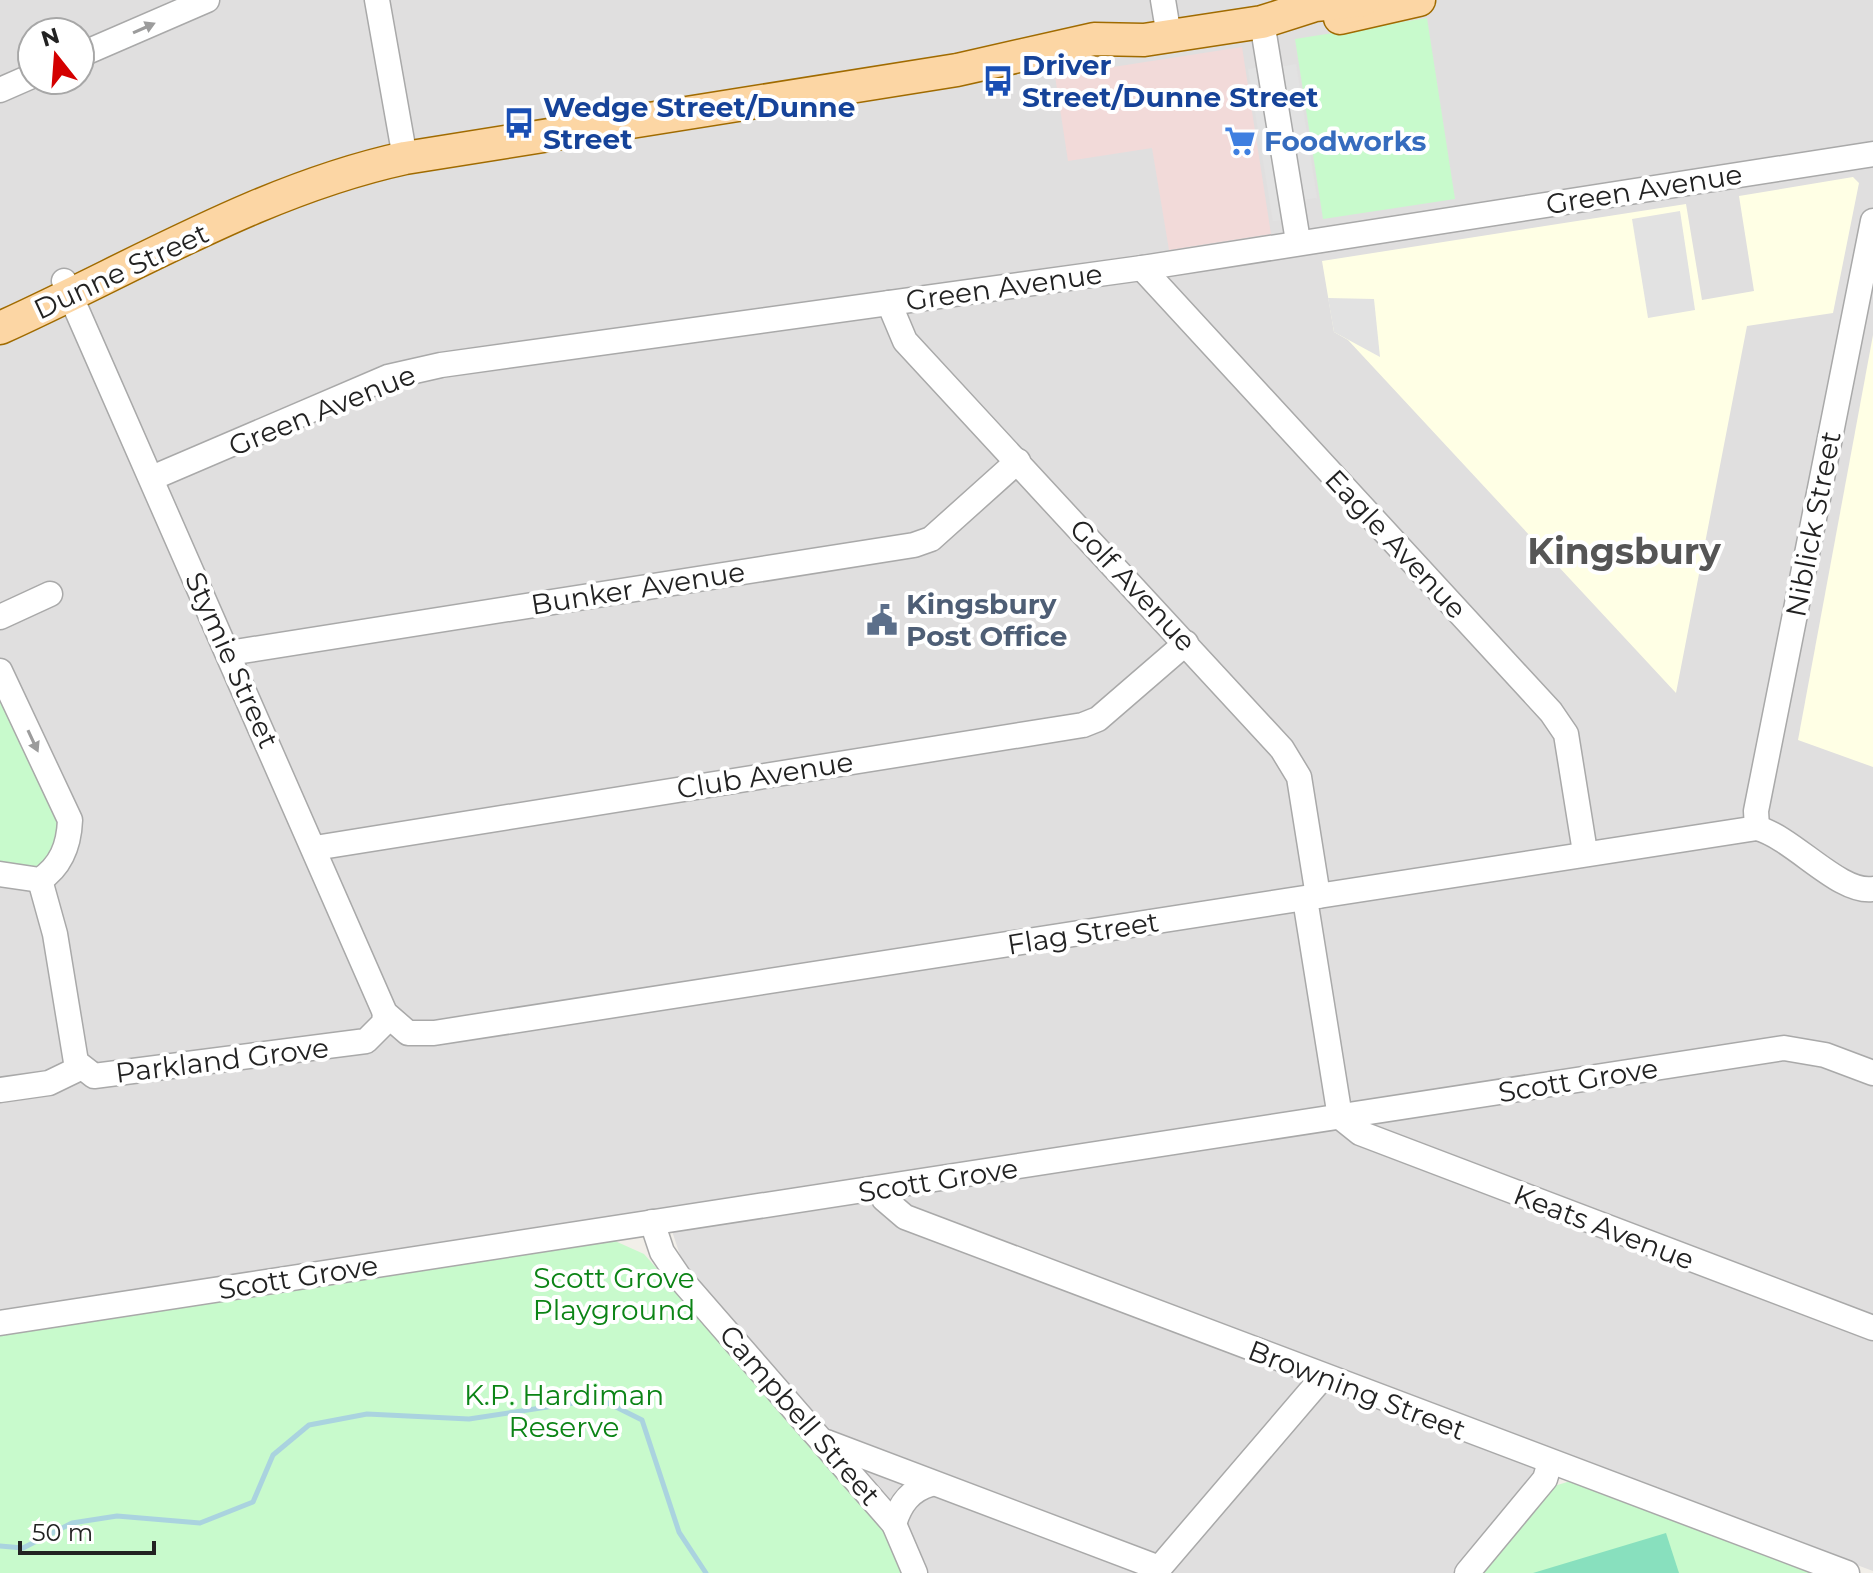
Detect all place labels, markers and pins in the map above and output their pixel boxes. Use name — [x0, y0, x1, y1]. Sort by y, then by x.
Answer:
place label: Driver Street/Dunne Street — [1022, 48, 1319, 114]
bus stop icon: Driver Street/Dunne Street — [981, 64, 1015, 98]
place label: Wedge Street/Dunne Street — [543, 90, 855, 156]
bus stop icon: Wedge Street/Dunne Street — [502, 106, 536, 140]
supermarket icon: Foodworks — [1223, 124, 1257, 158]
place label: Foodworks — [1264, 124, 1427, 158]
place label: Kingsbury Post Office — [906, 587, 1067, 653]
public building icon: Kingsbury Post Office — [865, 603, 899, 637]

